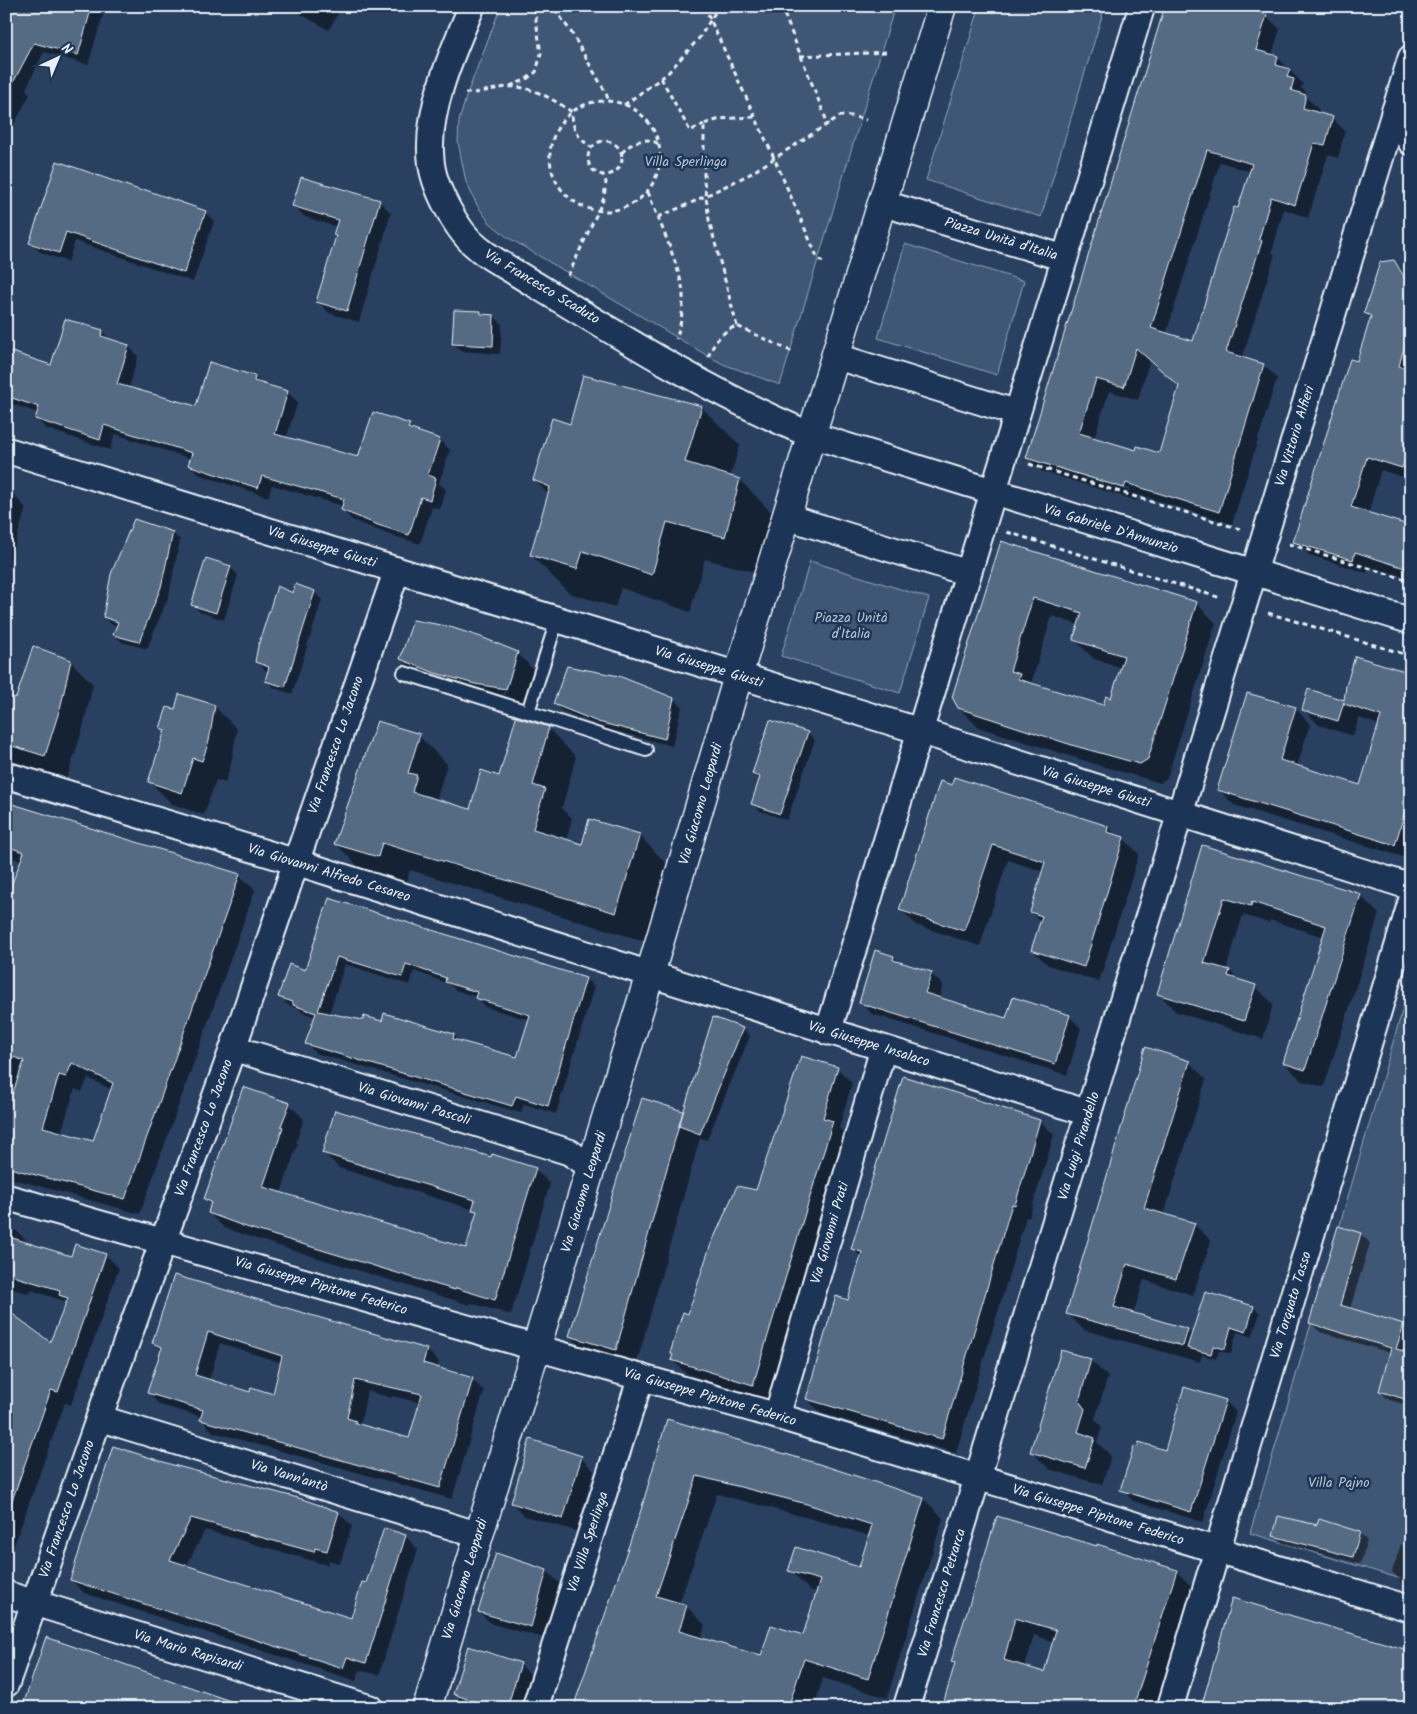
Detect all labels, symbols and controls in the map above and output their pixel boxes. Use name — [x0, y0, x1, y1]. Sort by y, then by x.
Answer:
north arrow — [32, 32, 82, 82]
text: N — [56, 38, 77, 60]
park label: Villa Sperlinga — [645, 151, 727, 173]
street label: Piazza Unità d'Italia — [942, 211, 1060, 267]
street label: Via Francesco Scaduto — [480, 244, 604, 330]
street label: Via Vittorio Alfieri — [1269, 382, 1321, 489]
street label: Via Gabriele D'Annunzio — [1041, 498, 1181, 560]
street label: Via Giuseppe Giusti — [265, 520, 380, 574]
park label: Piazza Unità d'Italia — [814, 607, 888, 645]
street label: Via Giuseppe Giusti — [652, 640, 767, 694]
street label: Via Francesco Lo Jacono — [302, 673, 370, 817]
street label: Via Giacomo Leopardi — [673, 740, 729, 867]
street label: Via Giuseppe Giusti — [1039, 760, 1154, 814]
street label: Via Giovanni Alfredo Cesareo — [245, 838, 413, 908]
street label: Via Giuseppe Insalaco — [806, 1015, 932, 1073]
street label: Via Francesco Lo Jacono — [169, 1056, 239, 1200]
street label: Via Giovanni Pascoli — [355, 1076, 474, 1132]
street label: Via Luigi Pirandello — [1052, 1089, 1106, 1203]
street label: Via Giacomo Leopardi — [555, 1128, 613, 1255]
street label: Via Giovanni Prati — [805, 1179, 855, 1287]
street label: Via Torquato Tasso — [1264, 1249, 1318, 1361]
street label: Via Giuseppe Pipitone Federico — [232, 1251, 410, 1321]
street label: Via Giuseppe Pipitone Federico — [621, 1362, 799, 1432]
street label: Via Francesco Lo Jacono — [33, 1437, 101, 1581]
street label: Via Vann'antò — [248, 1454, 330, 1498]
park label: Villa Pajno — [1308, 1472, 1370, 1494]
street label: Via Giuseppe Pipitone Federico — [1009, 1478, 1187, 1552]
street label: Via Villa Sperlinga — [561, 1489, 615, 1595]
street label: Via Giacomo Leopardi — [436, 1515, 494, 1642]
street label: Via Francesco Petrarca — [912, 1526, 972, 1660]
street label: Via Mario Rapisardi — [131, 1624, 246, 1678]

